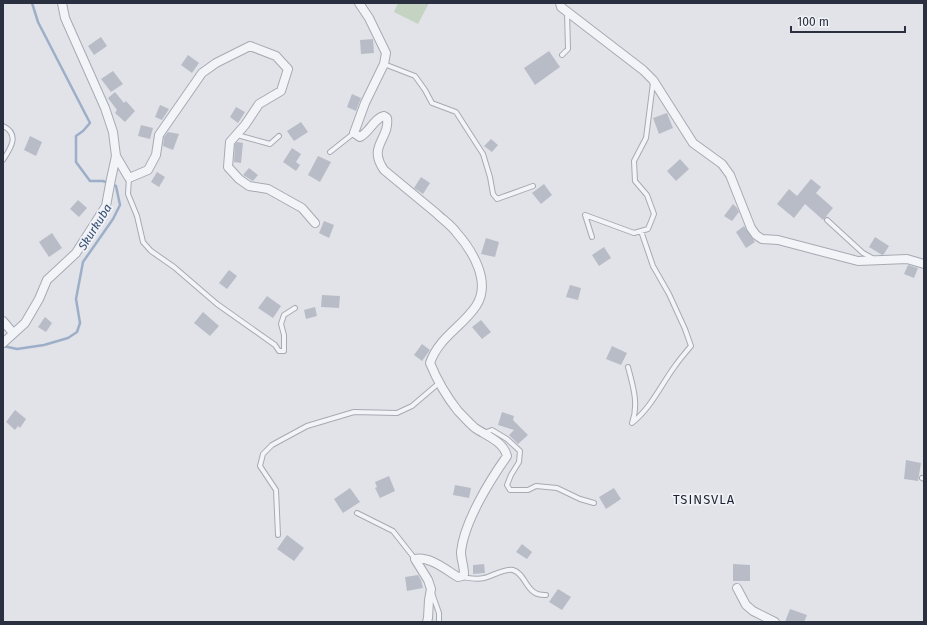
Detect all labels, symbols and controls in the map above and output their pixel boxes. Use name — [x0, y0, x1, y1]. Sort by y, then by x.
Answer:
scale bar — [791, 8, 905, 34]
text: 100 m — [797, 15, 829, 29]
water label: Skurkuba — [75, 201, 115, 253]
district label: TSINSVLA — [673, 492, 735, 507]

